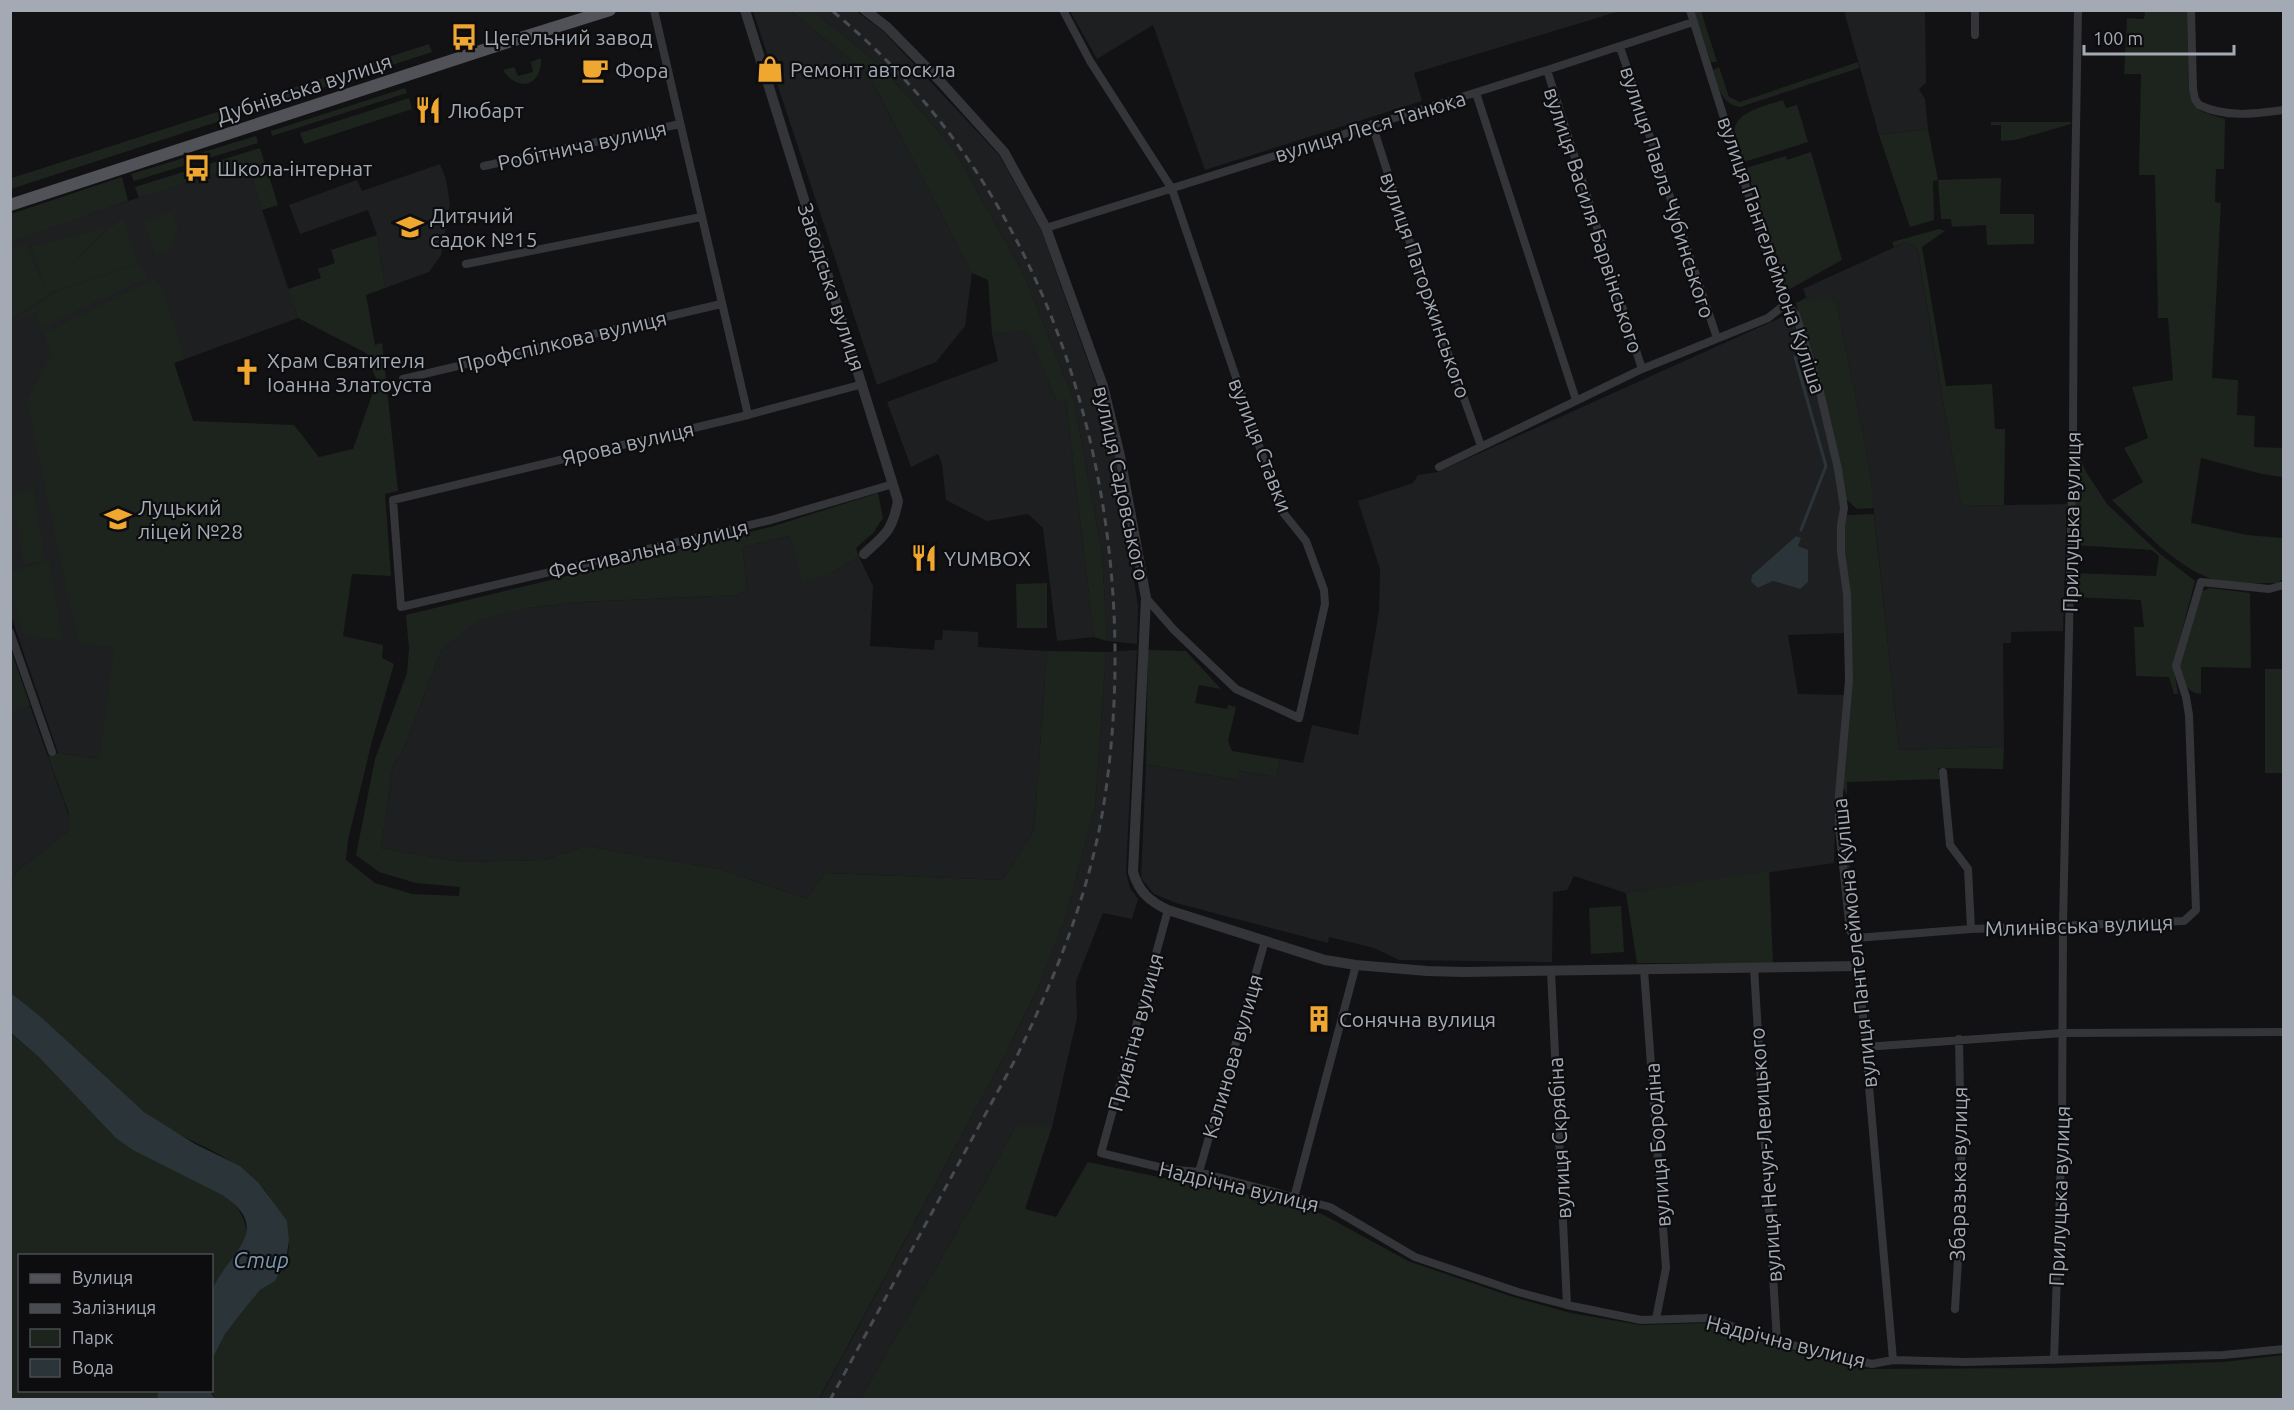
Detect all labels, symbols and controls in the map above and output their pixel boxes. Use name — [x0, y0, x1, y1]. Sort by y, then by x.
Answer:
scale bar — [2084, 18, 2234, 56]
bus stop icon: Цегельний завод — [449, 22, 479, 52]
place label: Цегельний завод — [484, 25, 653, 49]
text: 100 m — [2093, 28, 2143, 48]
street label: Дубнівська вулиця — [213, 48, 395, 128]
shop icon: Ремонт автоскла — [755, 54, 785, 84]
cafe icon: Фора — [580, 55, 610, 85]
place label: Ремонт автоскла — [790, 57, 956, 81]
place label: Фора — [615, 58, 668, 82]
street label: вулиця Павла Чубинського — [1616, 63, 1720, 321]
street label: вулиця Василя Барвінського — [1540, 84, 1648, 356]
street label: вулиця Леся Танюка — [1272, 86, 1468, 166]
restaurant icon: Любарт — [413, 95, 443, 125]
place label: Любарт — [448, 98, 525, 122]
street label: вулиця Пантелеймона Куліша — [1713, 113, 1831, 397]
street label: Робітнича вулиця — [495, 115, 669, 175]
bus stop icon: Школа-інтернат — [182, 153, 212, 183]
place label: Школа-інтернат — [217, 156, 373, 180]
street label: вулиця Паторжинського — [1376, 169, 1476, 401]
street label: Заводська вулиця — [793, 200, 871, 374]
place label: Дитячий садок №15 — [430, 203, 538, 251]
school or university icon: Дитячий садок №15 — [395, 212, 425, 242]
street label: Профспілкова вулиця — [455, 305, 669, 377]
place label: Храм Святителя Іоанна Златоуста — [267, 348, 432, 396]
church icon: Храм Святителя Іоанна Златоуста — [232, 357, 262, 387]
street label: вулиця Ставки — [1224, 375, 1298, 515]
street label: вулиця Садовського — [1090, 384, 1154, 582]
street label: Ярова вулиця — [560, 416, 696, 470]
street label: Прилуцька вулиця — [2057, 431, 2085, 613]
place label: Луцький ліцей №28 — [138, 495, 243, 543]
school or university icon: Луцький ліцей №28 — [103, 504, 133, 534]
street label: Фестивальна вулиця — [546, 514, 750, 584]
restaurant icon: YUMBOX — [909, 543, 939, 573]
place label: YUMBOX — [944, 546, 1031, 570]
street label: вулиця Пантелеймона Куліша — [1827, 797, 1881, 1089]
street label: Млинівська вулиця — [1984, 910, 2174, 940]
street label: Привітна вулиця — [1102, 950, 1168, 1114]
street label: Калинова вулиця — [1197, 971, 1267, 1141]
building icon: Сонячна вулиця — [1304, 1004, 1334, 1034]
place label: Сонячна вулиця — [1339, 1007, 1496, 1031]
street label: вулиця Нечуя-Левицького — [1744, 1027, 1786, 1283]
street label: вулиця Скрябіна — [1543, 1056, 1575, 1220]
street label: вулиця Бородіна — [1639, 1062, 1675, 1228]
street label: Збаразька вулиця — [1944, 1086, 1972, 1262]
street label: Прилуцька вулиця — [2044, 1105, 2074, 1287]
street label: Надрічна вулиця — [1157, 1156, 1321, 1216]
water label: Стир — [233, 1247, 289, 1272]
legend — [18, 1254, 213, 1392]
text: Вулиця — [72, 1267, 133, 1287]
text: Залізниця — [72, 1297, 156, 1317]
street label: Надрічна вулиця — [1704, 1310, 1868, 1372]
text: Парк — [72, 1327, 113, 1347]
text: Вода — [72, 1357, 114, 1377]

